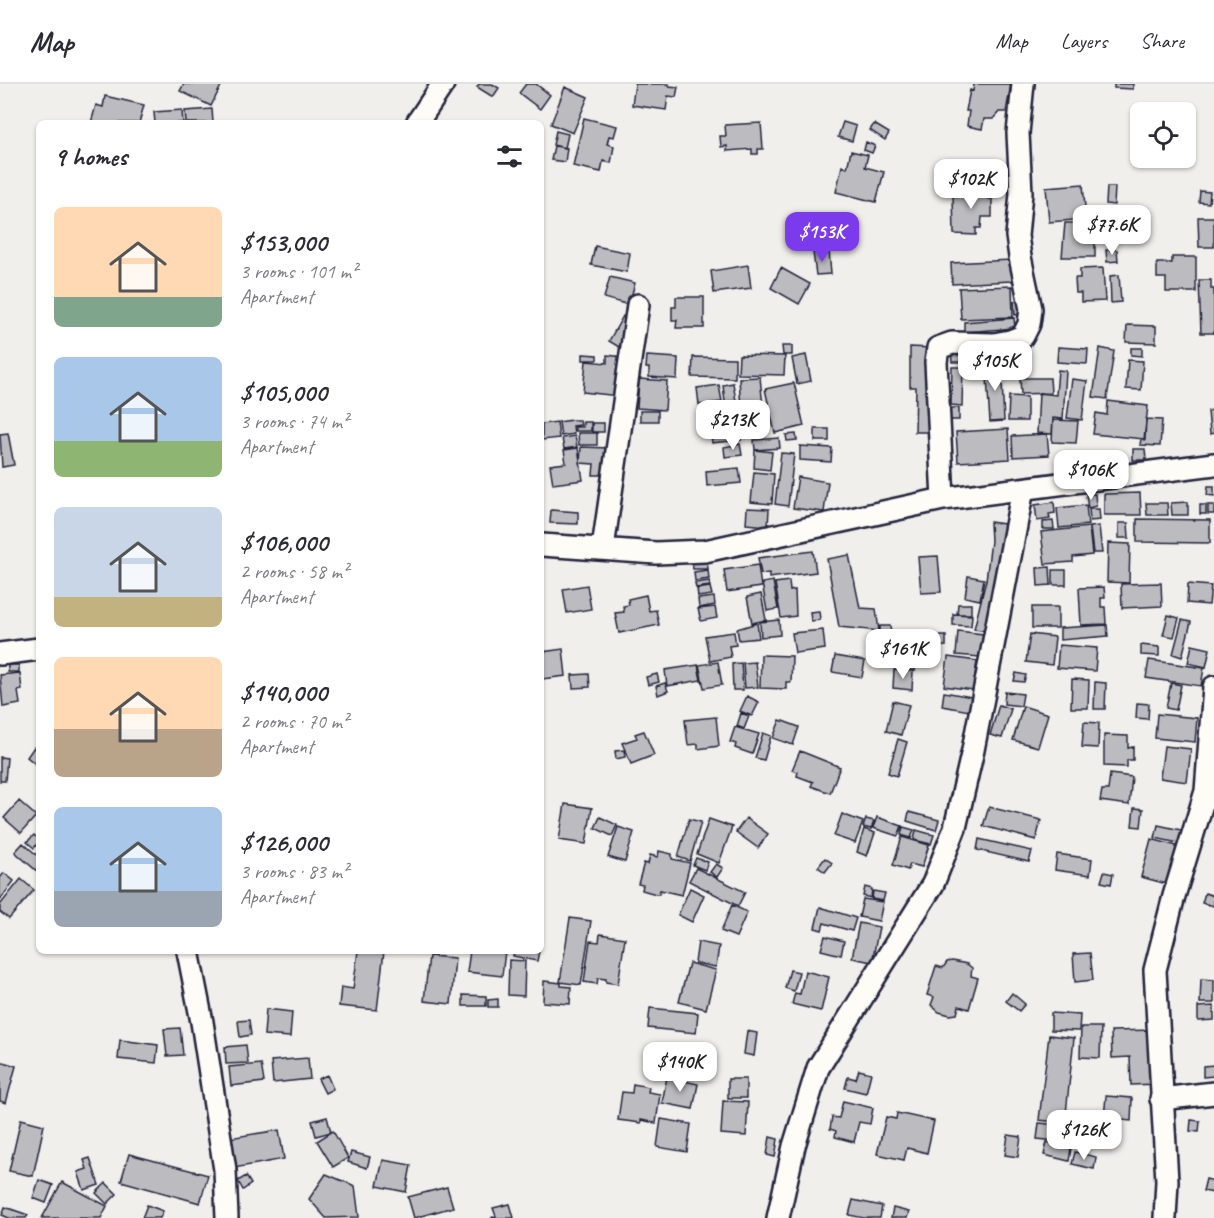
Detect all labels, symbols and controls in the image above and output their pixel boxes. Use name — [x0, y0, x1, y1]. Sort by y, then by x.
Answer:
text: Map — [30, 24, 73, 59]
text: Map — [995, 28, 1028, 54]
text: Layers — [1061, 28, 1107, 54]
text: Share — [1140, 28, 1184, 54]
map controls — [1130, 102, 1196, 168]
button: locate — [1130, 102, 1196, 168]
text: 9 homes — [54, 140, 127, 173]
icon: filters — [493, 140, 526, 173]
pin: $102K — [929, 159, 1013, 210]
text: $102K — [948, 166, 994, 191]
pin: $77.6K — [1063, 205, 1161, 256]
pin: $153K — [780, 212, 864, 263]
text: $77.6K — [1087, 212, 1137, 237]
text: $153K — [799, 219, 845, 244]
text: $153,000 — [240, 226, 327, 259]
icon: home — [102, 231, 174, 303]
text: 3 rooms · 101 m² — [240, 259, 357, 284]
text: Apartment — [240, 284, 313, 309]
pin: $105K — [953, 341, 1037, 392]
text: $105K — [972, 348, 1018, 373]
text: $105,000 — [240, 376, 327, 409]
icon: home — [102, 381, 174, 453]
pin: $213K — [691, 400, 775, 451]
text: $213K — [710, 407, 756, 432]
text: 3 rooms · 74 m² — [240, 409, 348, 434]
text: Apartment — [240, 434, 313, 459]
pin: $106K — [1049, 450, 1133, 501]
text: $106K — [1068, 457, 1114, 482]
text: $106,000 — [240, 526, 328, 559]
icon: home — [102, 531, 174, 603]
text: 2 rooms · 58 m² — [240, 559, 348, 584]
text: Apartment — [240, 584, 313, 609]
pin: $161K — [861, 629, 945, 680]
text: $161K — [880, 636, 926, 661]
text: $140,000 — [240, 676, 327, 709]
icon: home — [102, 681, 174, 753]
text: 2 rooms · 70 m² — [240, 709, 348, 734]
text: Apartment — [240, 734, 313, 759]
text: $126,000 — [240, 826, 328, 859]
icon: home — [102, 831, 174, 903]
text: 3 rooms · 83 m² — [240, 859, 348, 884]
text: Apartment — [240, 884, 313, 909]
pin: $140K — [638, 1042, 722, 1093]
text: $140K — [657, 1049, 703, 1074]
pin: $126K — [1042, 1110, 1126, 1161]
text: $126K — [1061, 1117, 1107, 1142]

